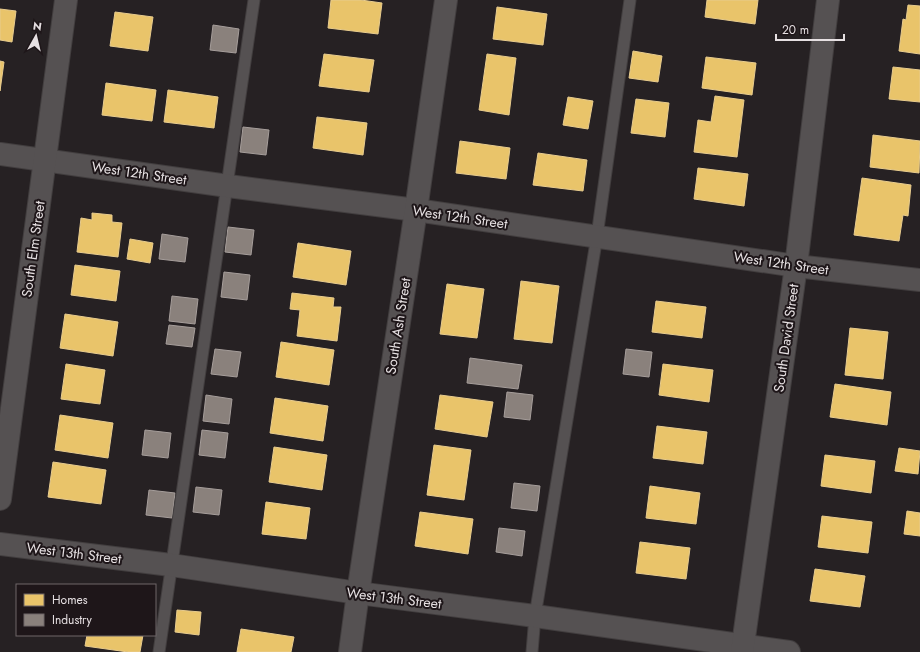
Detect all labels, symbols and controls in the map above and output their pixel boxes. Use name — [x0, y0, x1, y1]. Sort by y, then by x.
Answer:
north arrow — [16, 16, 56, 56]
scale bar — [776, 16, 844, 42]
text: N — [32, 18, 43, 35]
text: 20 m — [782, 21, 809, 39]
street label: West 12th Street — [90, 156, 188, 190]
street label: South Elm Street — [16, 199, 50, 298]
street label: West 12th Street — [411, 200, 509, 234]
street label: West 12th Street — [732, 246, 830, 280]
street label: South Ash Street — [381, 276, 416, 376]
street label: South David Street — [769, 282, 804, 393]
street label: West 13th Street — [25, 537, 123, 569]
street label: West 13th Street — [345, 582, 443, 614]
legend — [16, 584, 156, 636]
text: Homes — [52, 591, 88, 609]
text: Industry — [52, 611, 93, 629]

